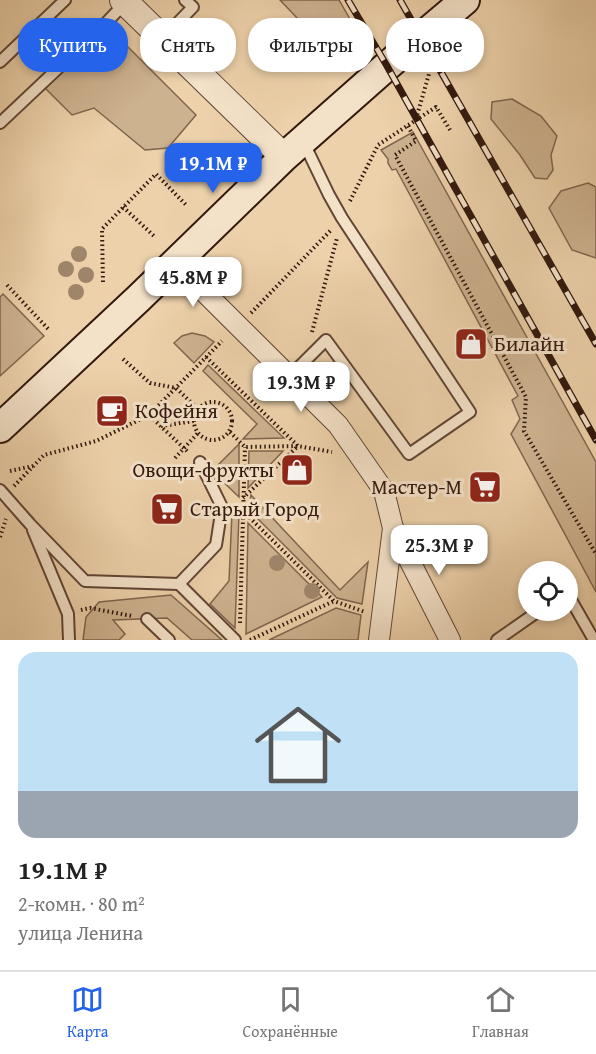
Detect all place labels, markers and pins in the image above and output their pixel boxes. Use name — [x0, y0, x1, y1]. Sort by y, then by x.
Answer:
pin: 19.1M ₽ — [158, 143, 268, 194]
pin: 45.8M ₽ — [138, 257, 248, 308]
shop icon: Билайн — [453, 326, 489, 362]
place label: Билайн — [494, 328, 565, 359]
pin: 19.3M ₽ — [246, 362, 356, 413]
cafe icon: Кофейня — [94, 393, 130, 429]
place label: Кофейня — [135, 395, 218, 426]
shop icon: Овощи-фрукты — [279, 452, 315, 488]
place label: Овощи-фрукты — [132, 454, 274, 485]
supermarket icon: Мастер-М — [467, 469, 503, 505]
place label: Мастер-М — [371, 471, 462, 502]
supermarket icon: Старый Город — [149, 491, 185, 527]
place label: Старый Город — [190, 493, 320, 524]
pin: 25.3M ₽ — [384, 525, 494, 576]

